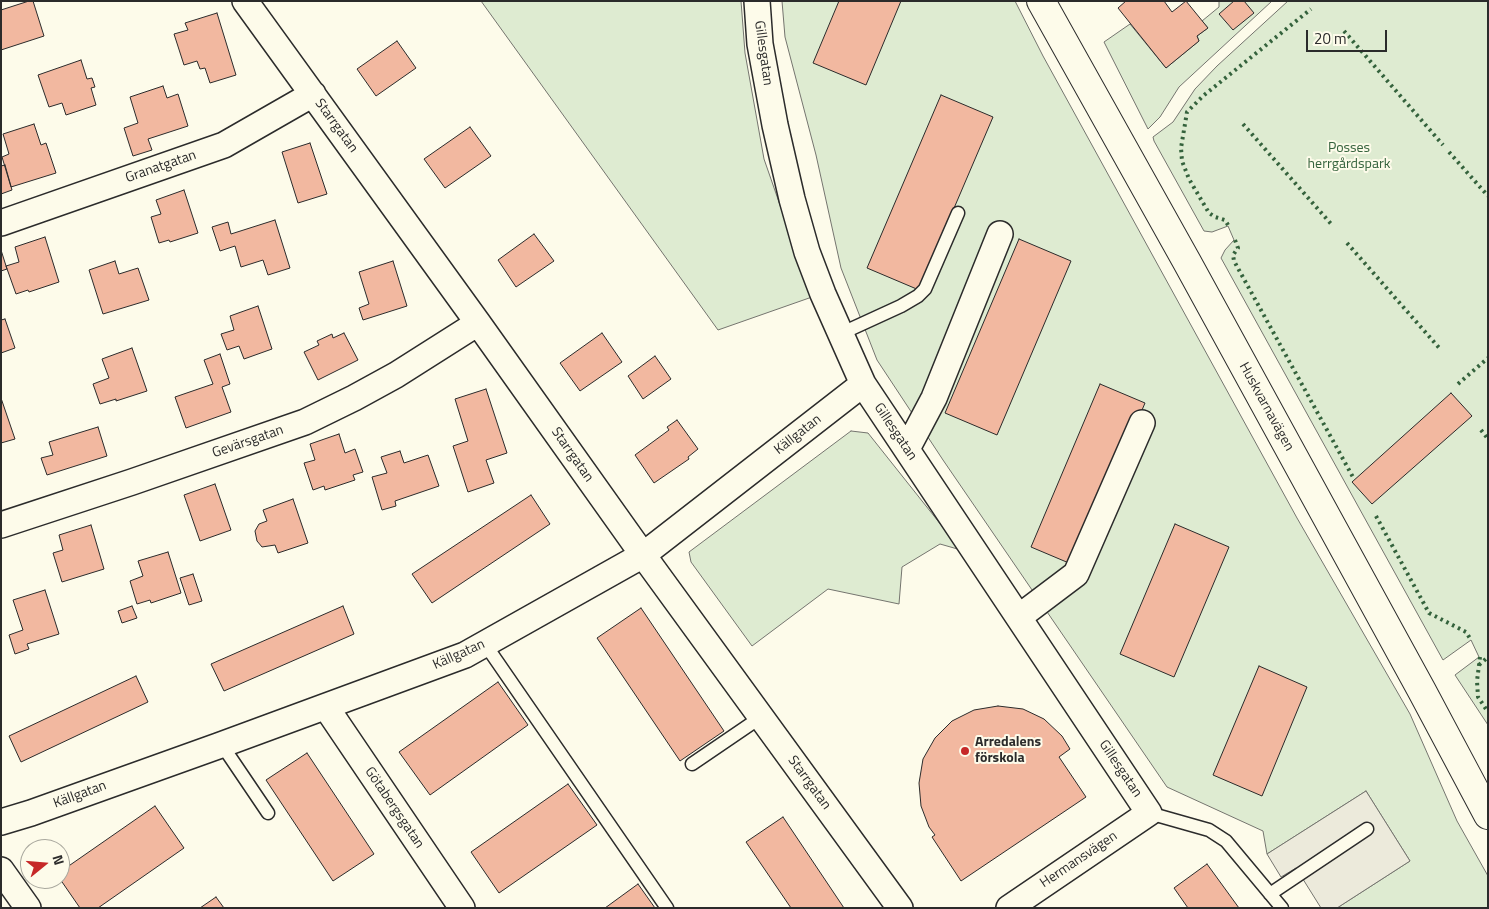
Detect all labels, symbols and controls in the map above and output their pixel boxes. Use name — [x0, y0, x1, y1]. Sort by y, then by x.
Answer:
street label: Gillesgatan — [750, 19, 776, 87]
scale bar — [1309, 20, 1390, 52]
text: 20 m — [1314, 27, 1347, 50]
street label: Starrgatan — [311, 96, 361, 156]
park label: Posses herrgårdspark — [1308, 141, 1390, 174]
street label: Granatgatan — [123, 147, 199, 187]
street label: Huskvarnavägen — [1235, 360, 1297, 454]
street label: Gillesgatan — [870, 400, 920, 464]
street label: Källgatan — [771, 411, 825, 459]
street label: Gevärsgatan — [210, 422, 286, 462]
street label: Starrgatan — [547, 425, 597, 485]
street label: Källgatan — [430, 636, 488, 674]
place label: Arredalens förskola — [975, 735, 1041, 768]
street label: Gillesgatan — [1095, 737, 1145, 801]
marker: Arredalens förskola — [959, 745, 971, 757]
street label: Starrgatan — [784, 753, 834, 813]
street label: Götabergsgatan — [361, 764, 427, 852]
street label: Källgatan — [51, 778, 109, 812]
street label: Hermansvägen — [1037, 828, 1121, 892]
north arrow — [20, 839, 70, 889]
text: N — [47, 852, 70, 867]

